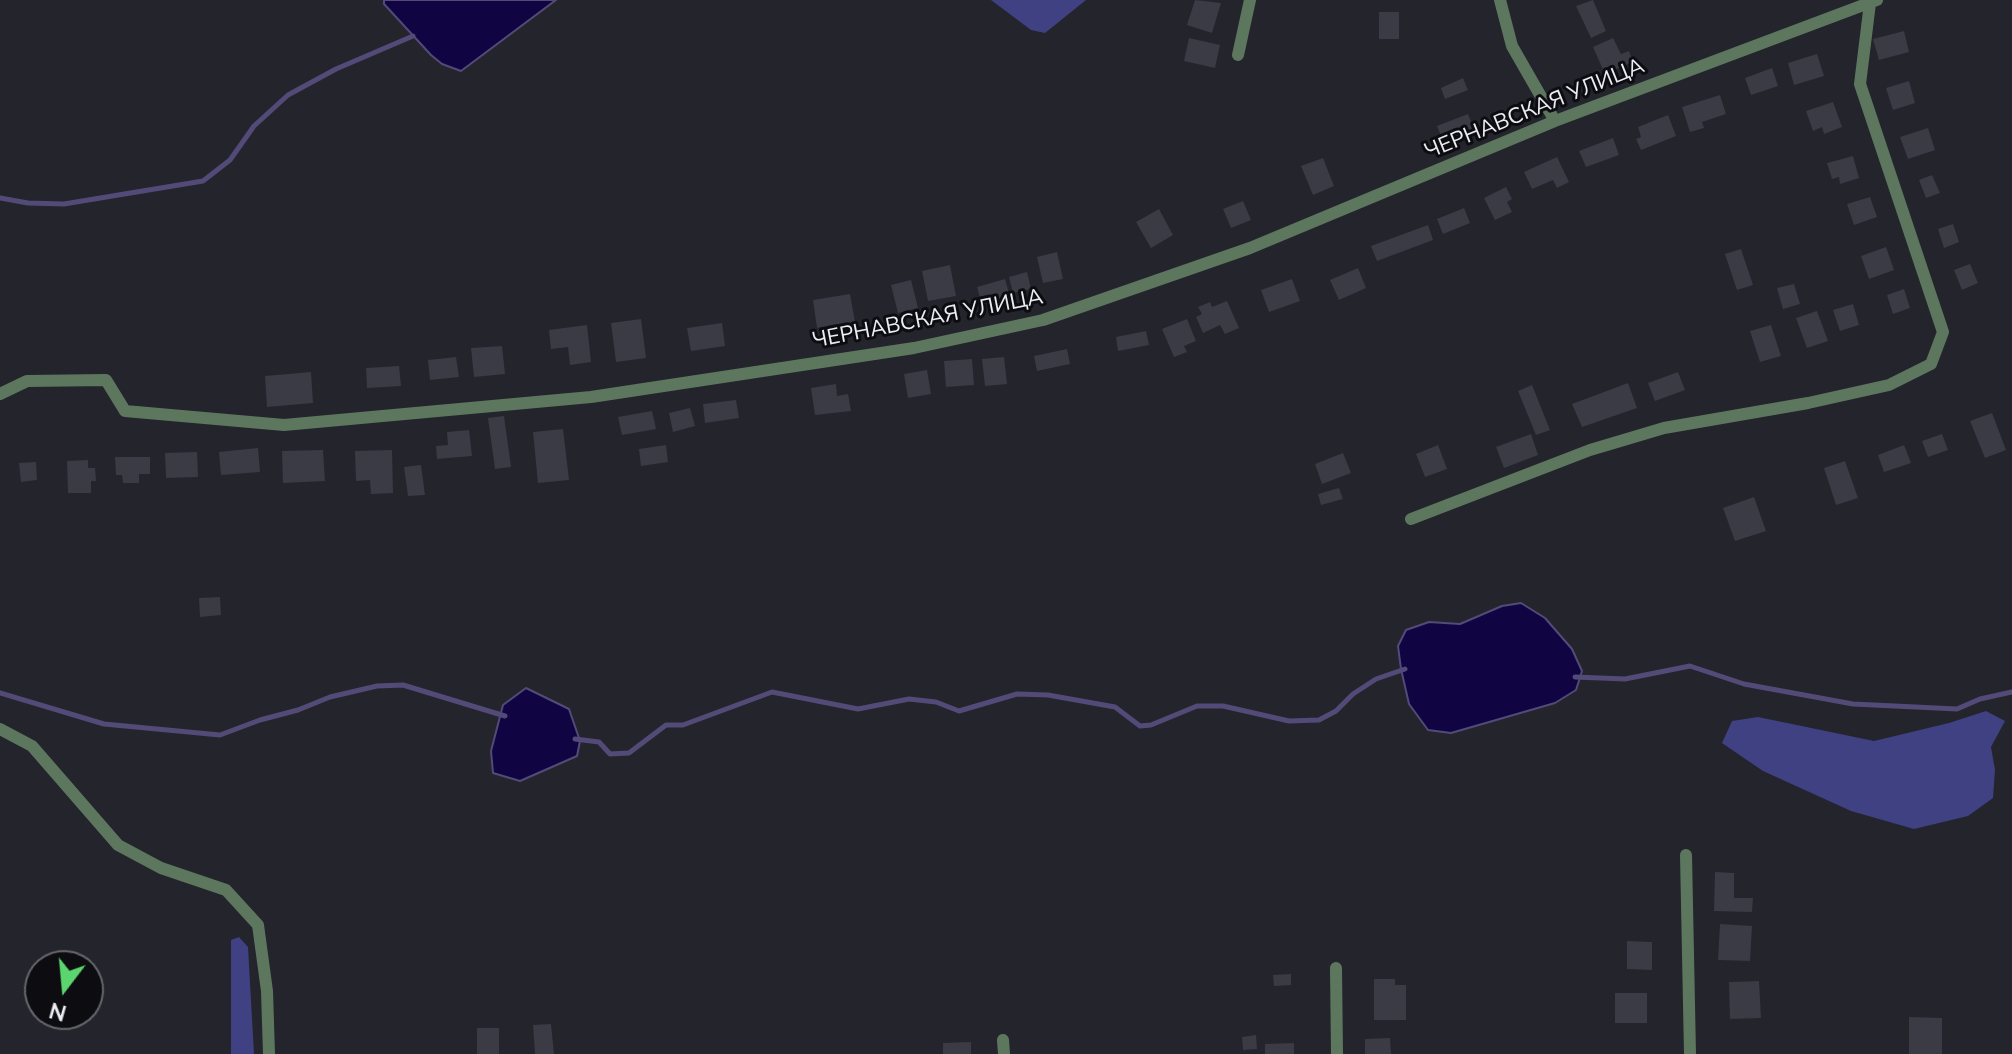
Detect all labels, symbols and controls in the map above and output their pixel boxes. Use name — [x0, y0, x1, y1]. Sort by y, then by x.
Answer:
street label: ЧЕРНАВСКАЯ УЛИЦА — [1421, 54, 1649, 166]
street label: ЧЕРНАВСКАЯ УЛИЦА — [810, 285, 1046, 355]
north arrow — [24, 950, 104, 1030]
text: N — [46, 994, 70, 1028]

